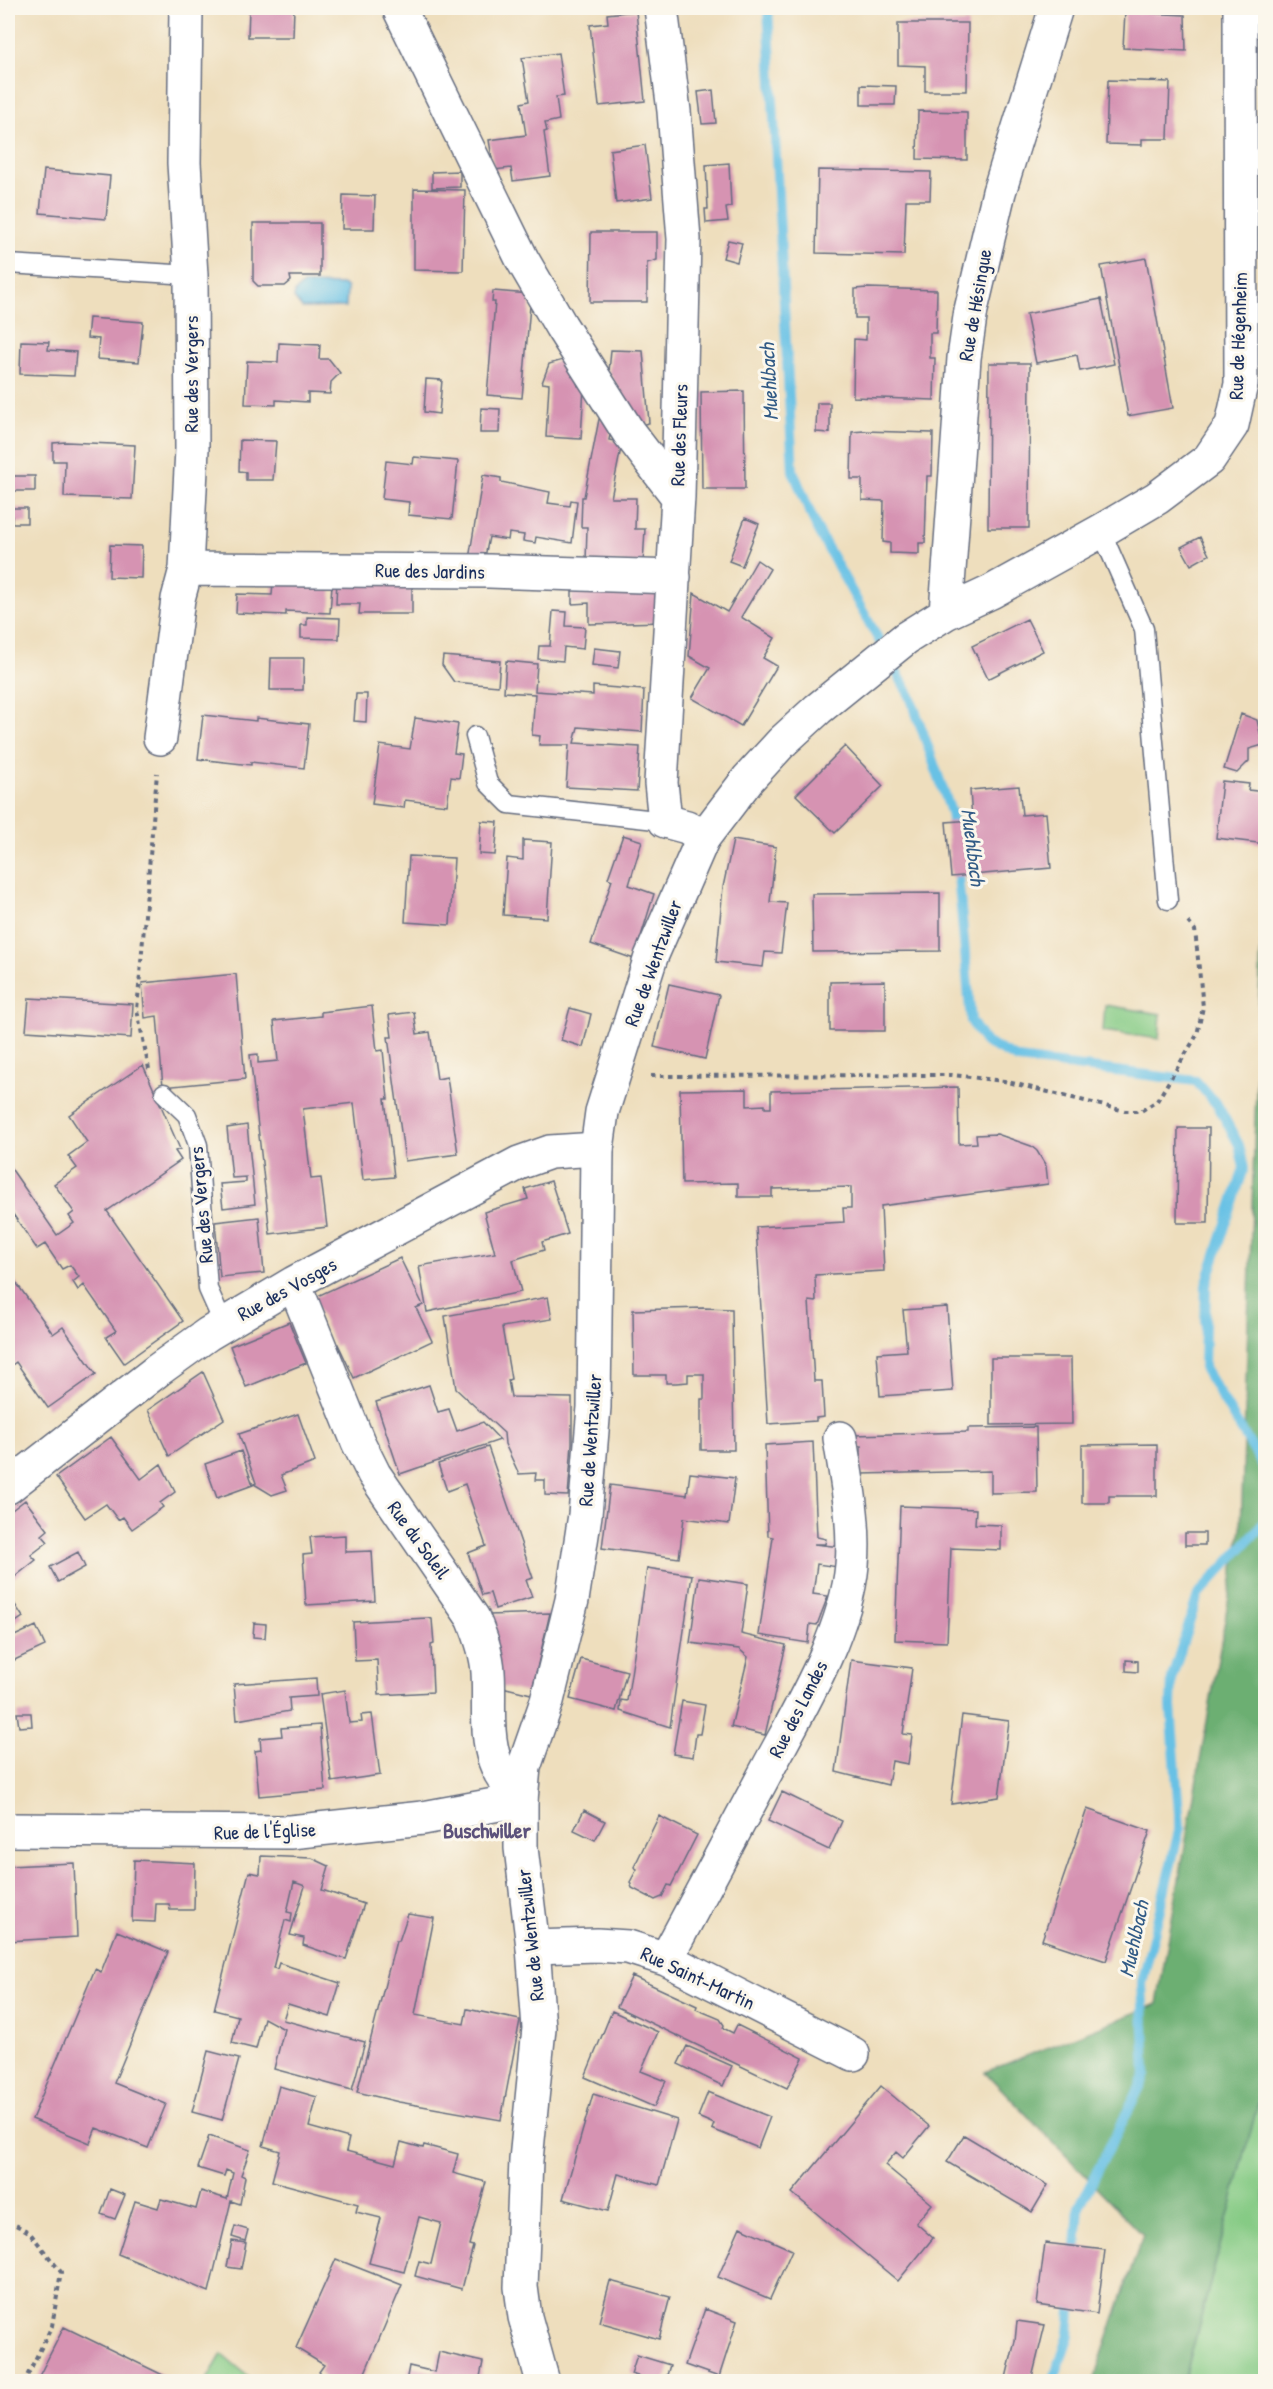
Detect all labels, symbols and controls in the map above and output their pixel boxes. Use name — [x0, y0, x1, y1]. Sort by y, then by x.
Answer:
street label: Rue de Hésingue — [951, 247, 998, 363]
street label: Rue de Hégenheim — [1222, 272, 1253, 400]
street label: Rue des Vergers — [177, 315, 204, 432]
water label: Muehlbach — [752, 341, 785, 421]
street label: Rue des Fleurs — [663, 383, 694, 486]
street label: Rue des Jardins — [375, 556, 485, 585]
water label: Muehlbach — [954, 807, 993, 888]
street label: Rue de Wentzwiller — [617, 896, 688, 1030]
street label: Rue des Vergers — [182, 1145, 219, 1264]
street label: Rue des Vosges — [232, 1250, 341, 1327]
street label: Rue de Wentzwiller — [571, 1372, 608, 1507]
street label: Rue du Soleil — [382, 1495, 457, 1585]
street label: Rue des Landes — [762, 1655, 834, 1762]
street label: Rue de l'Église — [214, 1815, 316, 1846]
district label: Buschwiller — [443, 1815, 532, 1845]
street label: Rue de Wentzwiller — [509, 1867, 550, 2002]
water label: Muehlbach — [1111, 1897, 1156, 1980]
street label: Rue Saint-Martin — [637, 1939, 760, 2016]

